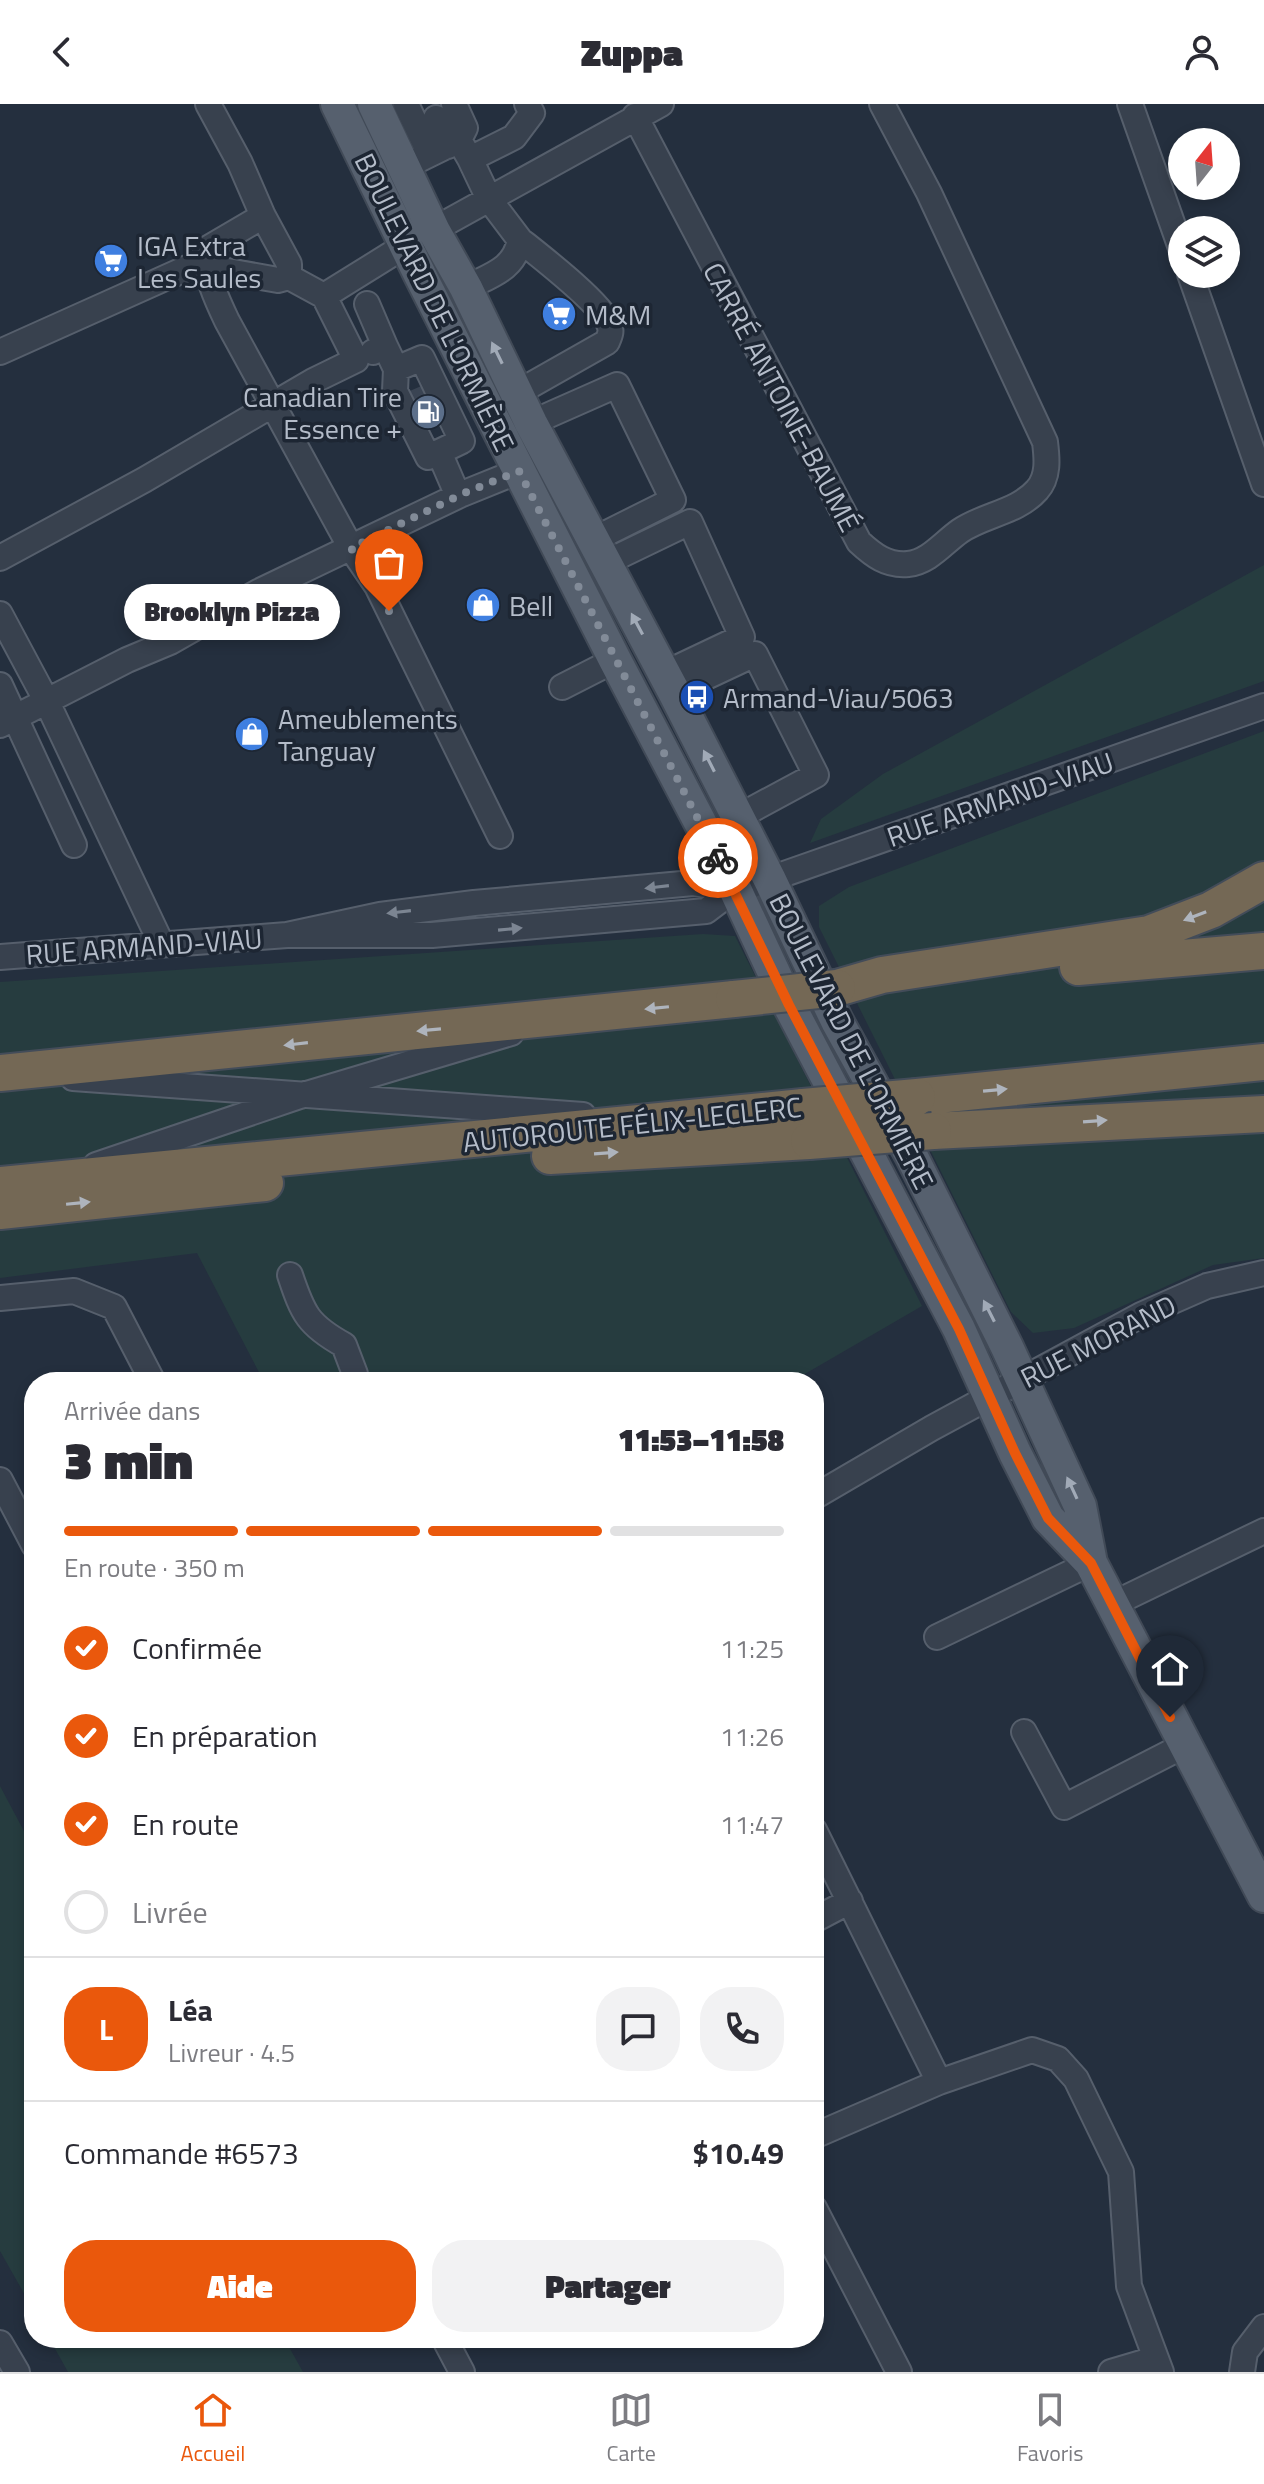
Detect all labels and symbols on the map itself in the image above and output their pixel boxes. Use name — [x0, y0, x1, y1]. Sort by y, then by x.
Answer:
north arrow — [1168, 128, 1240, 200]
street label: BOULEVARD DE L'ORMIÈRE — [344, 146, 526, 458]
place label: IGA Extra Les Saules — [137, 224, 261, 299]
supermarket icon: IGA Extra Les Saules — [92, 242, 130, 280]
street label: CARRÉ ANTOINE-BAUMÉ — [693, 255, 871, 539]
place label: M&M — [585, 293, 651, 336]
supermarket icon: M&M — [540, 295, 578, 333]
one-way arrow — [490, 341, 504, 364]
place label: Canadian Tire Essence + — [243, 375, 402, 450]
fuel station icon: Canadian Tire Essence + — [409, 393, 447, 431]
pin — [355, 529, 423, 611]
callout: Brooklyn Pizza — [125, 583, 341, 639]
place label: Bell — [509, 584, 553, 627]
shop icon: Bell — [464, 586, 502, 624]
one-way arrow — [631, 612, 644, 635]
place label: Armand-Viau/5063 — [723, 676, 954, 719]
bus stop icon: Armand-Viau/5063 — [678, 678, 716, 716]
place label: Ameublements Tanguay — [278, 697, 458, 772]
shop icon: Ameublements Tanguay — [233, 715, 271, 753]
street label: RUE ARMAND-VIAU — [881, 740, 1119, 858]
one-way arrow — [702, 749, 715, 772]
courier — [678, 818, 758, 898]
one-way arrow — [644, 881, 669, 894]
street label: BOULEVARD DE L'ORMIÈRE — [759, 886, 945, 1196]
one-way arrow — [386, 906, 411, 919]
one-way arrow — [1183, 910, 1207, 923]
street label: RUE ARMAND-VIAU — [24, 916, 264, 976]
one-way arrow — [498, 922, 523, 935]
one-way arrow — [644, 1001, 669, 1014]
one-way arrow — [416, 1024, 441, 1037]
one-way arrow — [283, 1037, 308, 1050]
one-way arrow — [983, 1083, 1008, 1096]
street label: AUTOROUTE FÉLIX-LECLERC — [461, 1085, 803, 1163]
one-way arrow — [1083, 1114, 1108, 1127]
one-way arrow — [594, 1146, 619, 1159]
one-way arrow — [66, 1196, 91, 1209]
street label: RUE MORAND — [1013, 1283, 1183, 1399]
one-way arrow — [982, 1299, 995, 1322]
one-way arrow — [1065, 1476, 1079, 1499]
pin — [1136, 1635, 1204, 1717]

